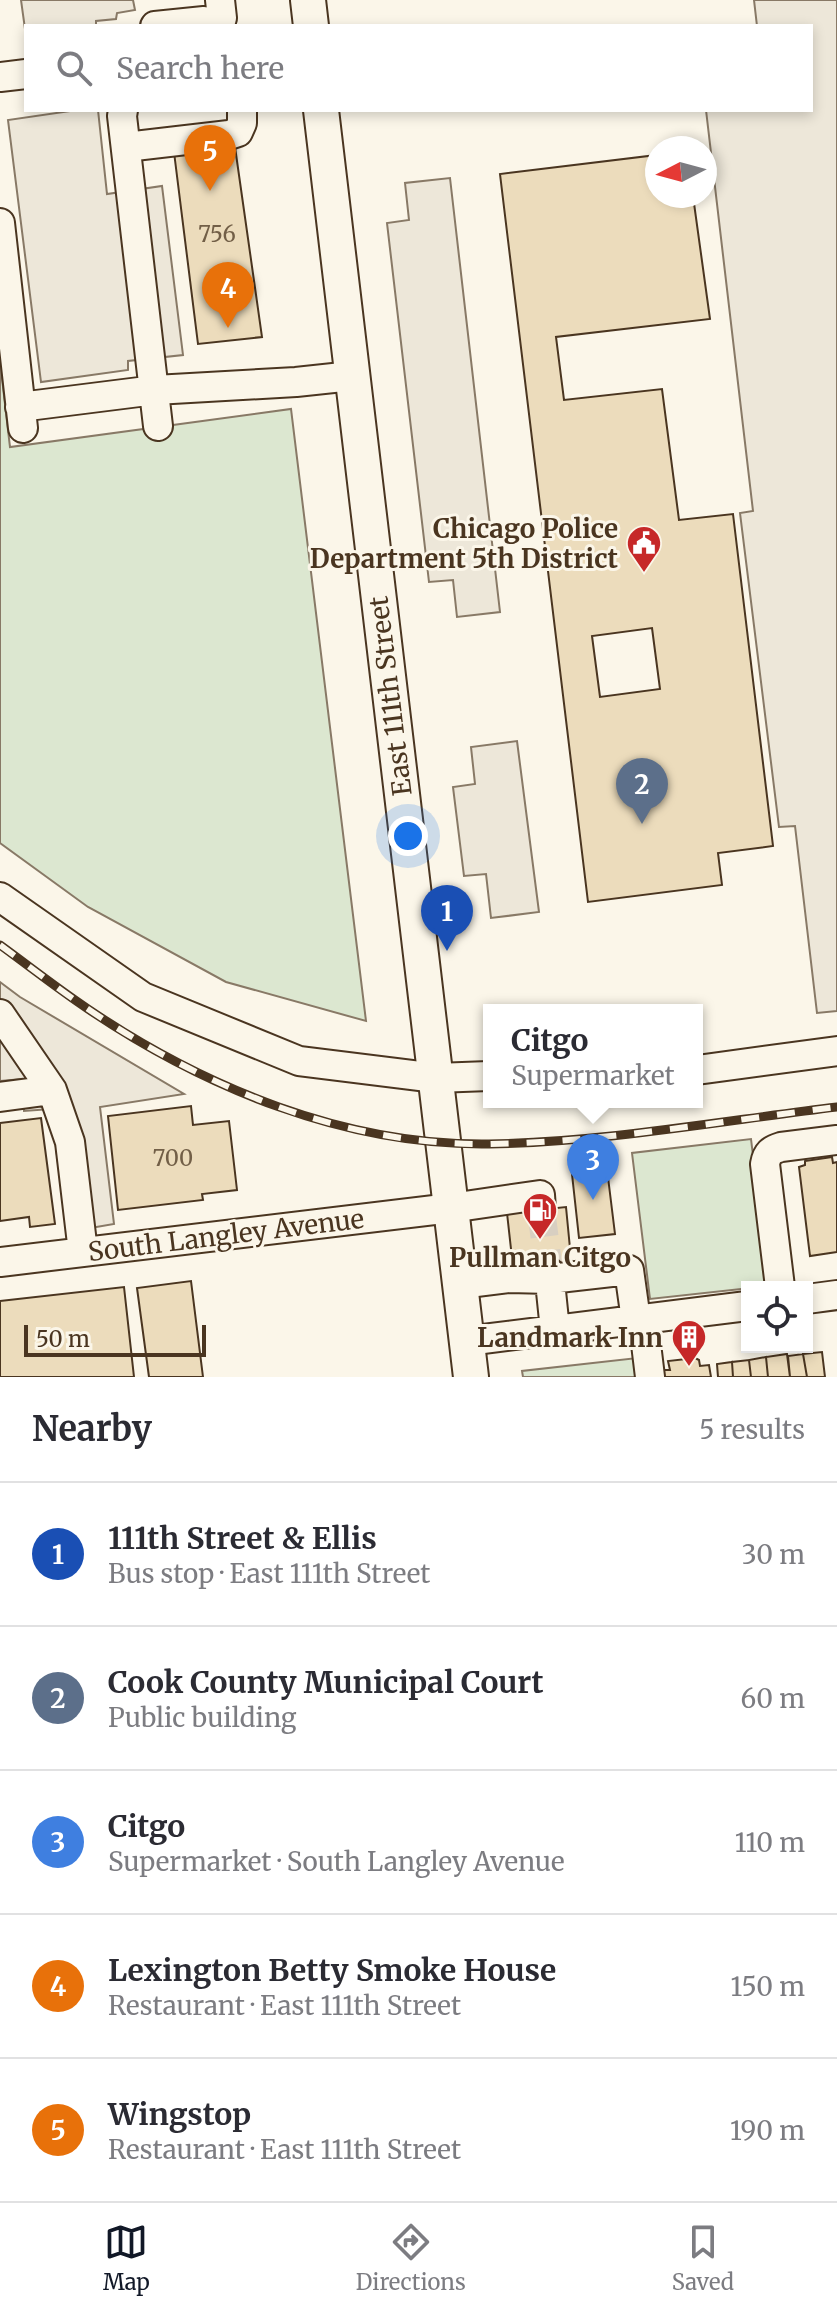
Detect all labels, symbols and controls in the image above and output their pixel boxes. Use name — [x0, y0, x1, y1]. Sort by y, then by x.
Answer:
search box — [24, 24, 813, 112]
icon: search — [52, 46, 96, 90]
text: Search here — [116, 49, 284, 87]
pin: 5 — [184, 125, 236, 191]
north arrow — [645, 136, 717, 208]
house number: 756 — [198, 220, 236, 248]
pin: 4 — [202, 262, 254, 328]
place label: Chicago Police Department 5th District — [310, 512, 619, 575]
public building icon: Chicago Police Department 5th District — [625, 524, 663, 574]
street label: East 111th Street — [361, 594, 419, 798]
pin: 2 — [616, 758, 668, 824]
your location — [388, 816, 428, 856]
pin: 1 — [421, 885, 473, 951]
popup — [483, 1004, 703, 1108]
text: Citgo — [511, 1021, 588, 1059]
text: Supermarket — [511, 1059, 675, 1092]
pin: 3 — [567, 1134, 619, 1200]
house number: 700 — [153, 1144, 193, 1172]
fuel station icon: Pullman Citgo — [521, 1191, 559, 1241]
street label: South Langley Avenue — [86, 1202, 366, 1268]
place label: Pullman Citgo — [449, 1241, 631, 1274]
map controls — [741, 1281, 813, 1353]
button: locate — [741, 1281, 813, 1353]
building icon: Landmark Inn — [670, 1318, 708, 1368]
scale bar — [24, 1321, 206, 1357]
place label: Landmark Inn — [477, 1321, 663, 1354]
text: 50 m — [36, 1325, 90, 1353]
text: Nearby — [32, 1408, 152, 1450]
text: 5 results — [699, 1413, 805, 1446]
text: 111th Street & Ellis — [108, 1519, 377, 1557]
text: 1 — [52, 1538, 64, 1571]
text: 30 m — [742, 1538, 805, 1571]
text: Bus stop · East 111th Street — [108, 1557, 430, 1590]
text: Cook County Municipal Court — [108, 1663, 543, 1701]
text: 2 — [50, 1682, 66, 1715]
text: 60 m — [741, 1682, 805, 1715]
text: Public building — [108, 1701, 297, 1734]
text: Citgo — [108, 1807, 185, 1845]
text: 3 — [51, 1826, 65, 1859]
text: 110 m — [735, 1826, 805, 1859]
text: Supermarket · South Langley Avenue — [108, 1845, 565, 1878]
text: Lexington Betty Smoke House — [108, 1951, 556, 1989]
text: 4 — [50, 1970, 66, 2003]
text: 150 m — [731, 1970, 805, 2003]
text: Restaurant · East 111th Street — [108, 1989, 461, 2022]
text: Wingstop — [108, 2095, 251, 2133]
text: 5 — [50, 2114, 66, 2147]
text: 190 m — [730, 2114, 805, 2147]
text: Restaurant · East 111th Street — [108, 2133, 461, 2166]
tab: Map — [103, 2220, 150, 2296]
tab: Directions — [356, 2220, 466, 2296]
tab: Saved — [672, 2220, 734, 2296]

